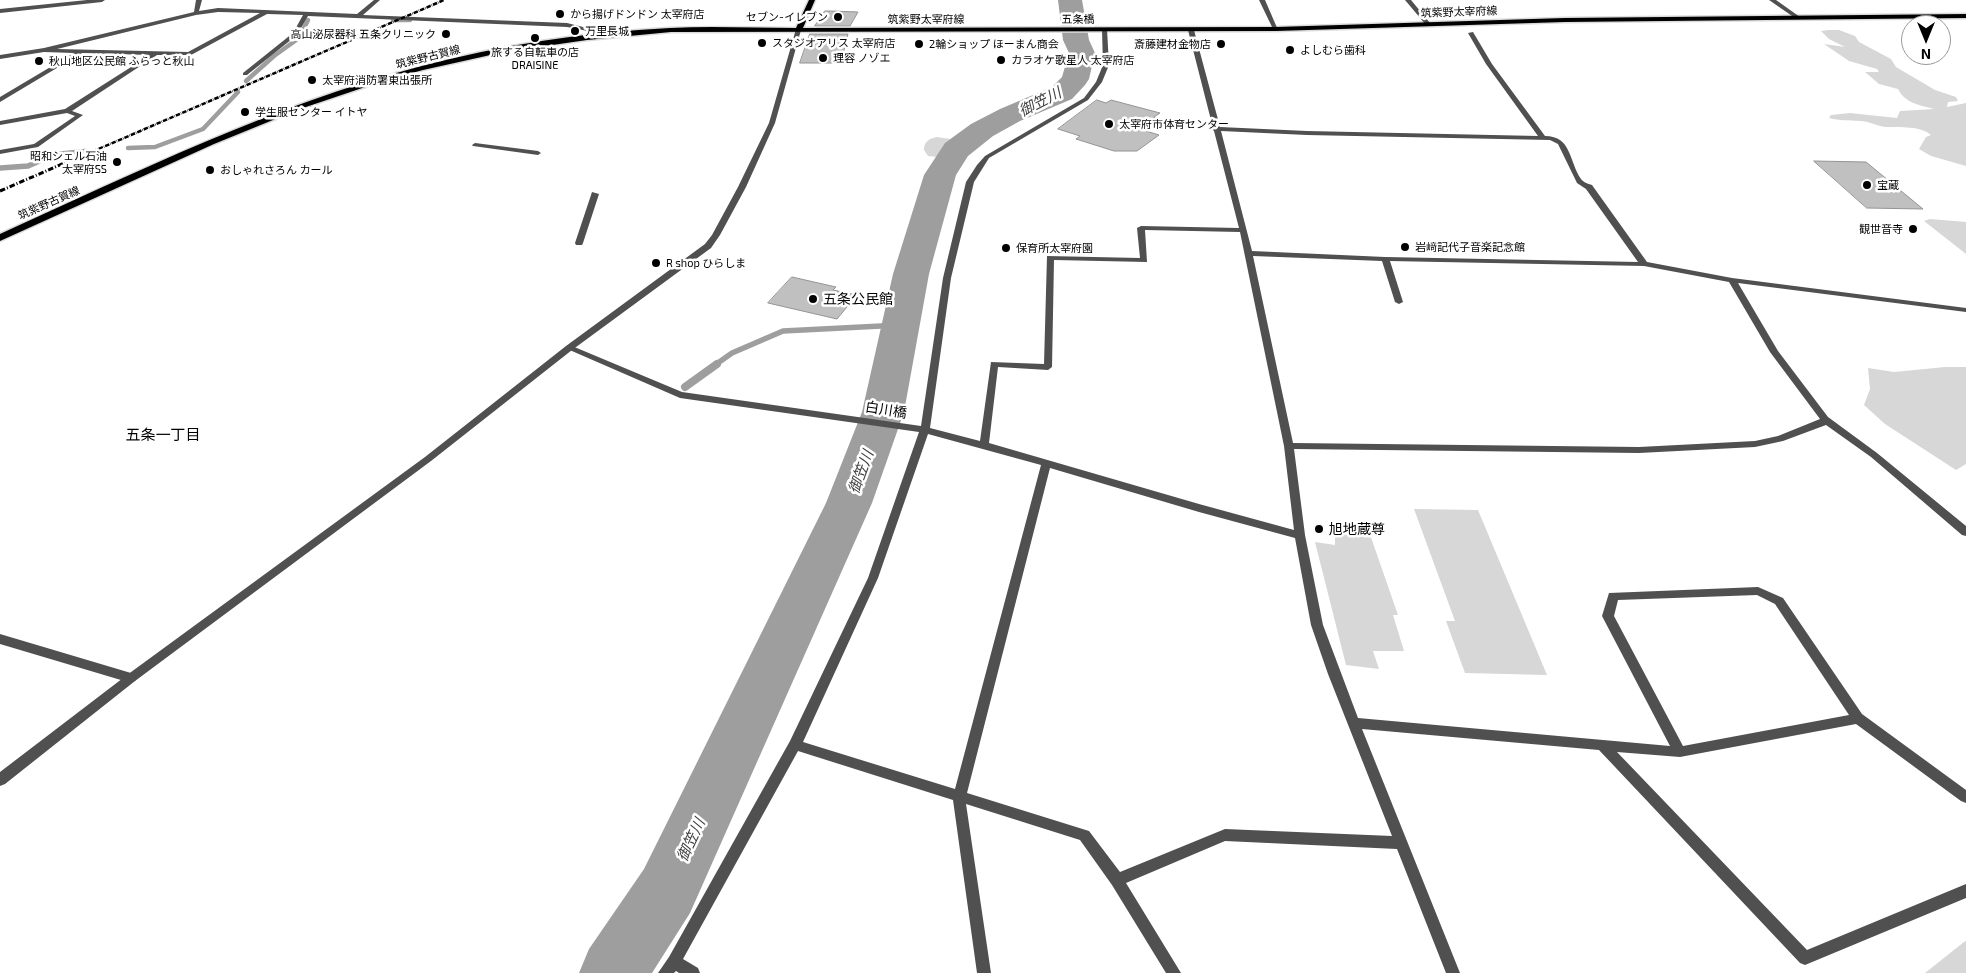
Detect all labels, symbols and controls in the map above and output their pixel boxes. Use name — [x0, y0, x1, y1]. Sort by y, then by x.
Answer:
street label: 筑紫野太宰府線 — [1420, 4, 1498, 20]
place label: から揚げドンドン 太宰府店 — [570, 7, 704, 21]
marker: から揚げドンドン 太宰府店 — [554, 8, 566, 20]
place label: セブン-イレブン — [746, 10, 828, 24]
marker: セブン-イレブン — [832, 11, 844, 23]
street label: 筑紫野太宰府線 — [888, 12, 964, 26]
street label: 五条橋 — [1062, 12, 1094, 26]
north arrow — [1901, 15, 1951, 65]
place label: 万里長城 — [585, 24, 629, 38]
marker: 万里長城 — [569, 25, 581, 37]
place label: 高山泌尿器科 五条クリニック — [291, 27, 436, 41]
marker: 高山泌尿器科 五条クリニック — [440, 28, 452, 40]
marker: 旅する自転車の店 DRAISINE — [529, 32, 541, 44]
place label: スタジオアリス 太宰府店 — [772, 36, 895, 50]
marker: スタジオアリス 太宰府店 — [756, 37, 768, 49]
place label: 2輪ショップ ほーまん商会 — [929, 37, 1059, 51]
place label: 斎藤建材金物店 — [1134, 37, 1211, 51]
marker: 2輪ショップ ほーまん商会 — [913, 38, 925, 50]
marker: 斎藤建材金物店 — [1215, 38, 1227, 50]
street label: 筑紫野古賀線 — [394, 43, 462, 71]
place label: よしむら歯科 — [1300, 43, 1366, 57]
marker: よしむら歯科 — [1284, 44, 1296, 56]
place label: 旅する自転車の店 DRAISINE — [491, 45, 579, 71]
text: N — [1921, 46, 1931, 63]
place label: 理容 ノゾエ — [833, 51, 890, 65]
marker: 理容 ノゾエ — [817, 52, 829, 64]
place label: カラオケ歌星人 太宰府店 — [1011, 53, 1134, 67]
place label: 秋山地区公民館 ふらっと秋山 — [49, 54, 194, 68]
marker: カラオケ歌星人 太宰府店 — [995, 54, 1007, 66]
marker: 秋山地区公民館 ふらっと秋山 — [33, 55, 45, 67]
place label: 太宰府消防署東出張所 — [322, 73, 432, 87]
marker: 太宰府消防署東出張所 — [306, 74, 318, 86]
water label: 御笠川 — [1016, 84, 1064, 120]
place label: 学生服センター イトヤ — [255, 105, 367, 119]
marker: 学生服センター イトヤ — [239, 106, 251, 118]
place label: 太宰府市体育センター — [1119, 117, 1229, 131]
marker: 太宰府市体育センター — [1103, 118, 1115, 130]
place label: 昭和シェル石油 太宰府SS — [30, 149, 107, 175]
marker: 昭和シェル石油 太宰府SS — [111, 156, 123, 168]
place label: おしゃれさろん カール — [220, 163, 332, 177]
marker: おしゃれさろん カール — [204, 164, 216, 176]
place label: 宝蔵 — [1877, 178, 1899, 192]
marker: 宝蔵 — [1861, 179, 1873, 191]
street label: 筑紫野古賀線 — [16, 184, 82, 222]
place label: 観世音寺 — [1859, 222, 1903, 236]
marker: 観世音寺 — [1907, 223, 1919, 235]
place label: 岩﨑記代子音楽記念館 — [1415, 240, 1525, 254]
place label: 保育所太宰府園 — [1016, 241, 1093, 255]
marker: 岩﨑記代子音楽記念館 — [1399, 241, 1411, 253]
marker: 保育所太宰府園 — [1000, 242, 1012, 254]
place label: R shop ひらしま — [666, 256, 746, 270]
marker: R shop ひらしま — [650, 257, 662, 269]
place label: 五条公民館 — [823, 291, 893, 307]
marker: 五条公民館 — [807, 293, 819, 305]
street label: 白川橋 — [864, 398, 908, 422]
district label: 五条一丁目 — [126, 426, 200, 444]
water label: 御笠川 — [845, 448, 877, 496]
place label: 旭地蔵尊 — [1329, 521, 1385, 537]
marker: 旭地蔵尊 — [1313, 523, 1325, 535]
water label: 御笠川 — [673, 816, 709, 864]

